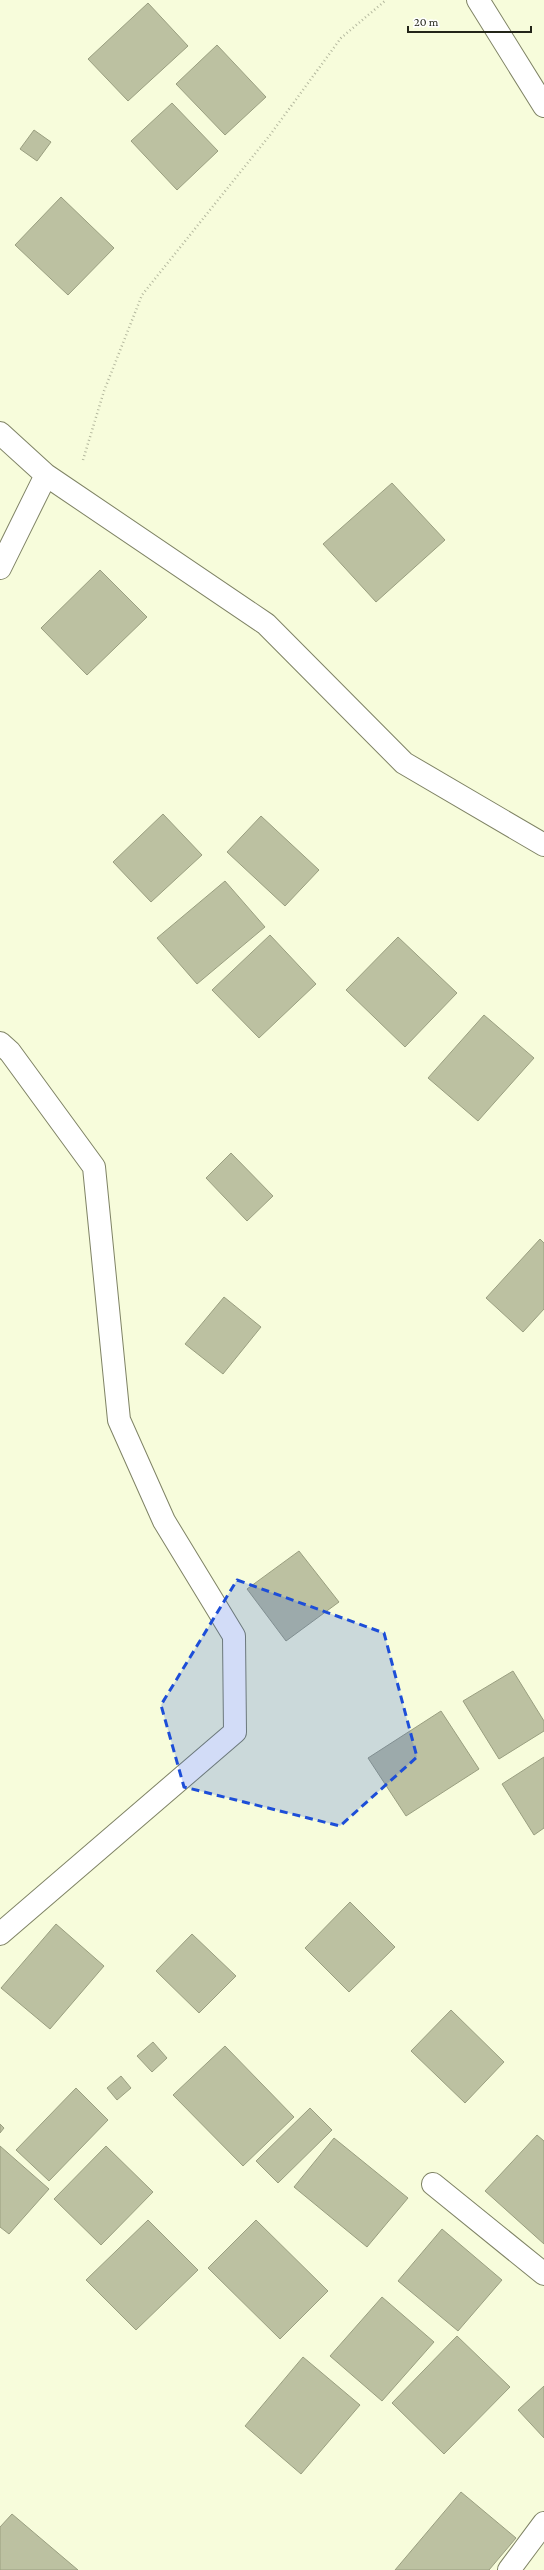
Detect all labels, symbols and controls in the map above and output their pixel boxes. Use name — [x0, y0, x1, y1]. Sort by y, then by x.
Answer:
scale bar — [408, 8, 531, 34]
text: 20 m — [414, 15, 439, 29]

